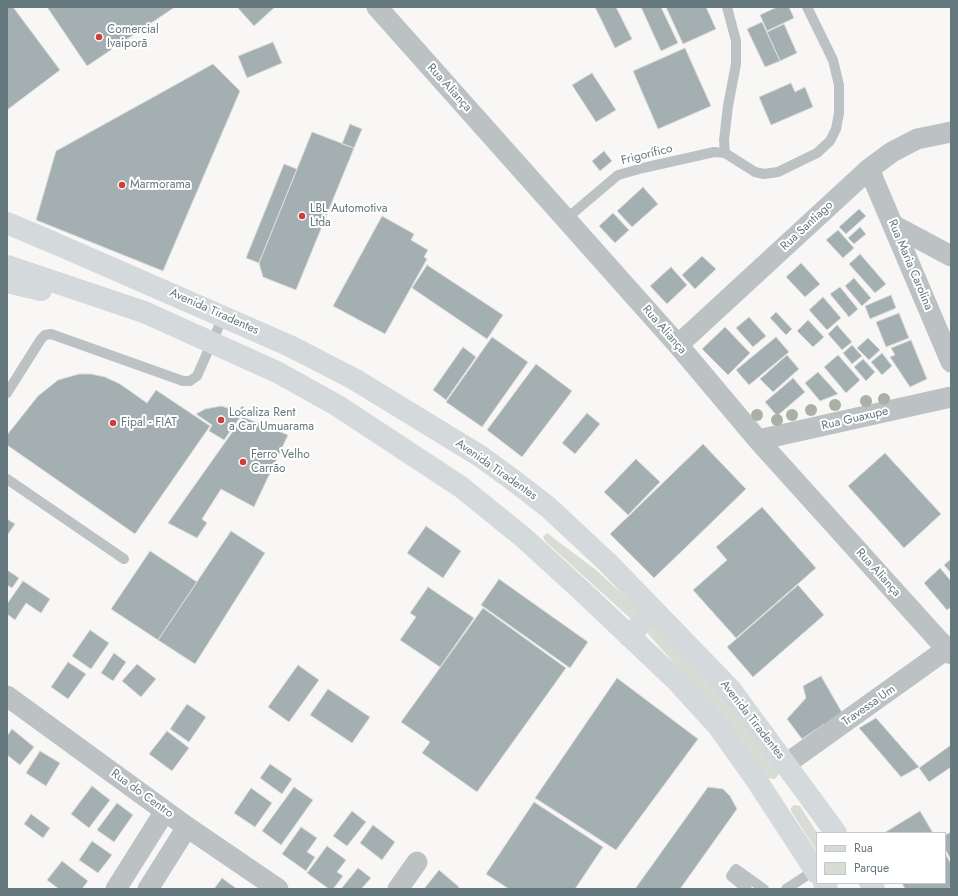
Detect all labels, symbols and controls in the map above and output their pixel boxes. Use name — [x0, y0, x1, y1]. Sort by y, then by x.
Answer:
place label: Comercial Ivaiporã — [107, 23, 159, 51]
marker: Comercial Ivaiporã — [94, 32, 104, 42]
street label: Rua Aliança — [424, 61, 474, 115]
street label: Frigorífico — [620, 142, 674, 168]
place label: Marmorama — [130, 178, 191, 192]
marker: Marmorama — [117, 180, 127, 190]
street label: Rua Santiago — [778, 198, 836, 254]
place label: LBL Automotiva Ltda — [310, 202, 387, 230]
marker: LBL Automotiva Ltda — [297, 211, 307, 221]
street label: Rua Maria Carolina — [884, 218, 936, 312]
street label: Avenida Tiradentes — [167, 286, 261, 338]
street label: Rua Aliança — [639, 303, 689, 357]
street label: Rua Guaxupe — [820, 404, 890, 434]
place label: Localiza Rent a Car Umuarama — [229, 406, 314, 434]
marker: Localiza Rent a Car Umuarama — [216, 415, 226, 425]
place label: Fipal - FIAT — [121, 416, 177, 430]
marker: Fipal - FIAT — [108, 418, 118, 428]
street label: Avenida Tiradentes — [453, 437, 539, 503]
place label: Ferro Velho Carrão — [251, 448, 310, 476]
marker: Ferro Velho Carrão — [238, 457, 248, 467]
street label: Rua Aliança — [853, 546, 903, 600]
street label: Avenida Tiradentes — [717, 678, 787, 762]
street label: Travessa Um — [840, 682, 898, 730]
street label: Rua do Centro — [108, 767, 176, 821]
legend — [816, 832, 946, 884]
text: Rua — [854, 839, 873, 857]
text: Parque — [854, 859, 889, 877]

